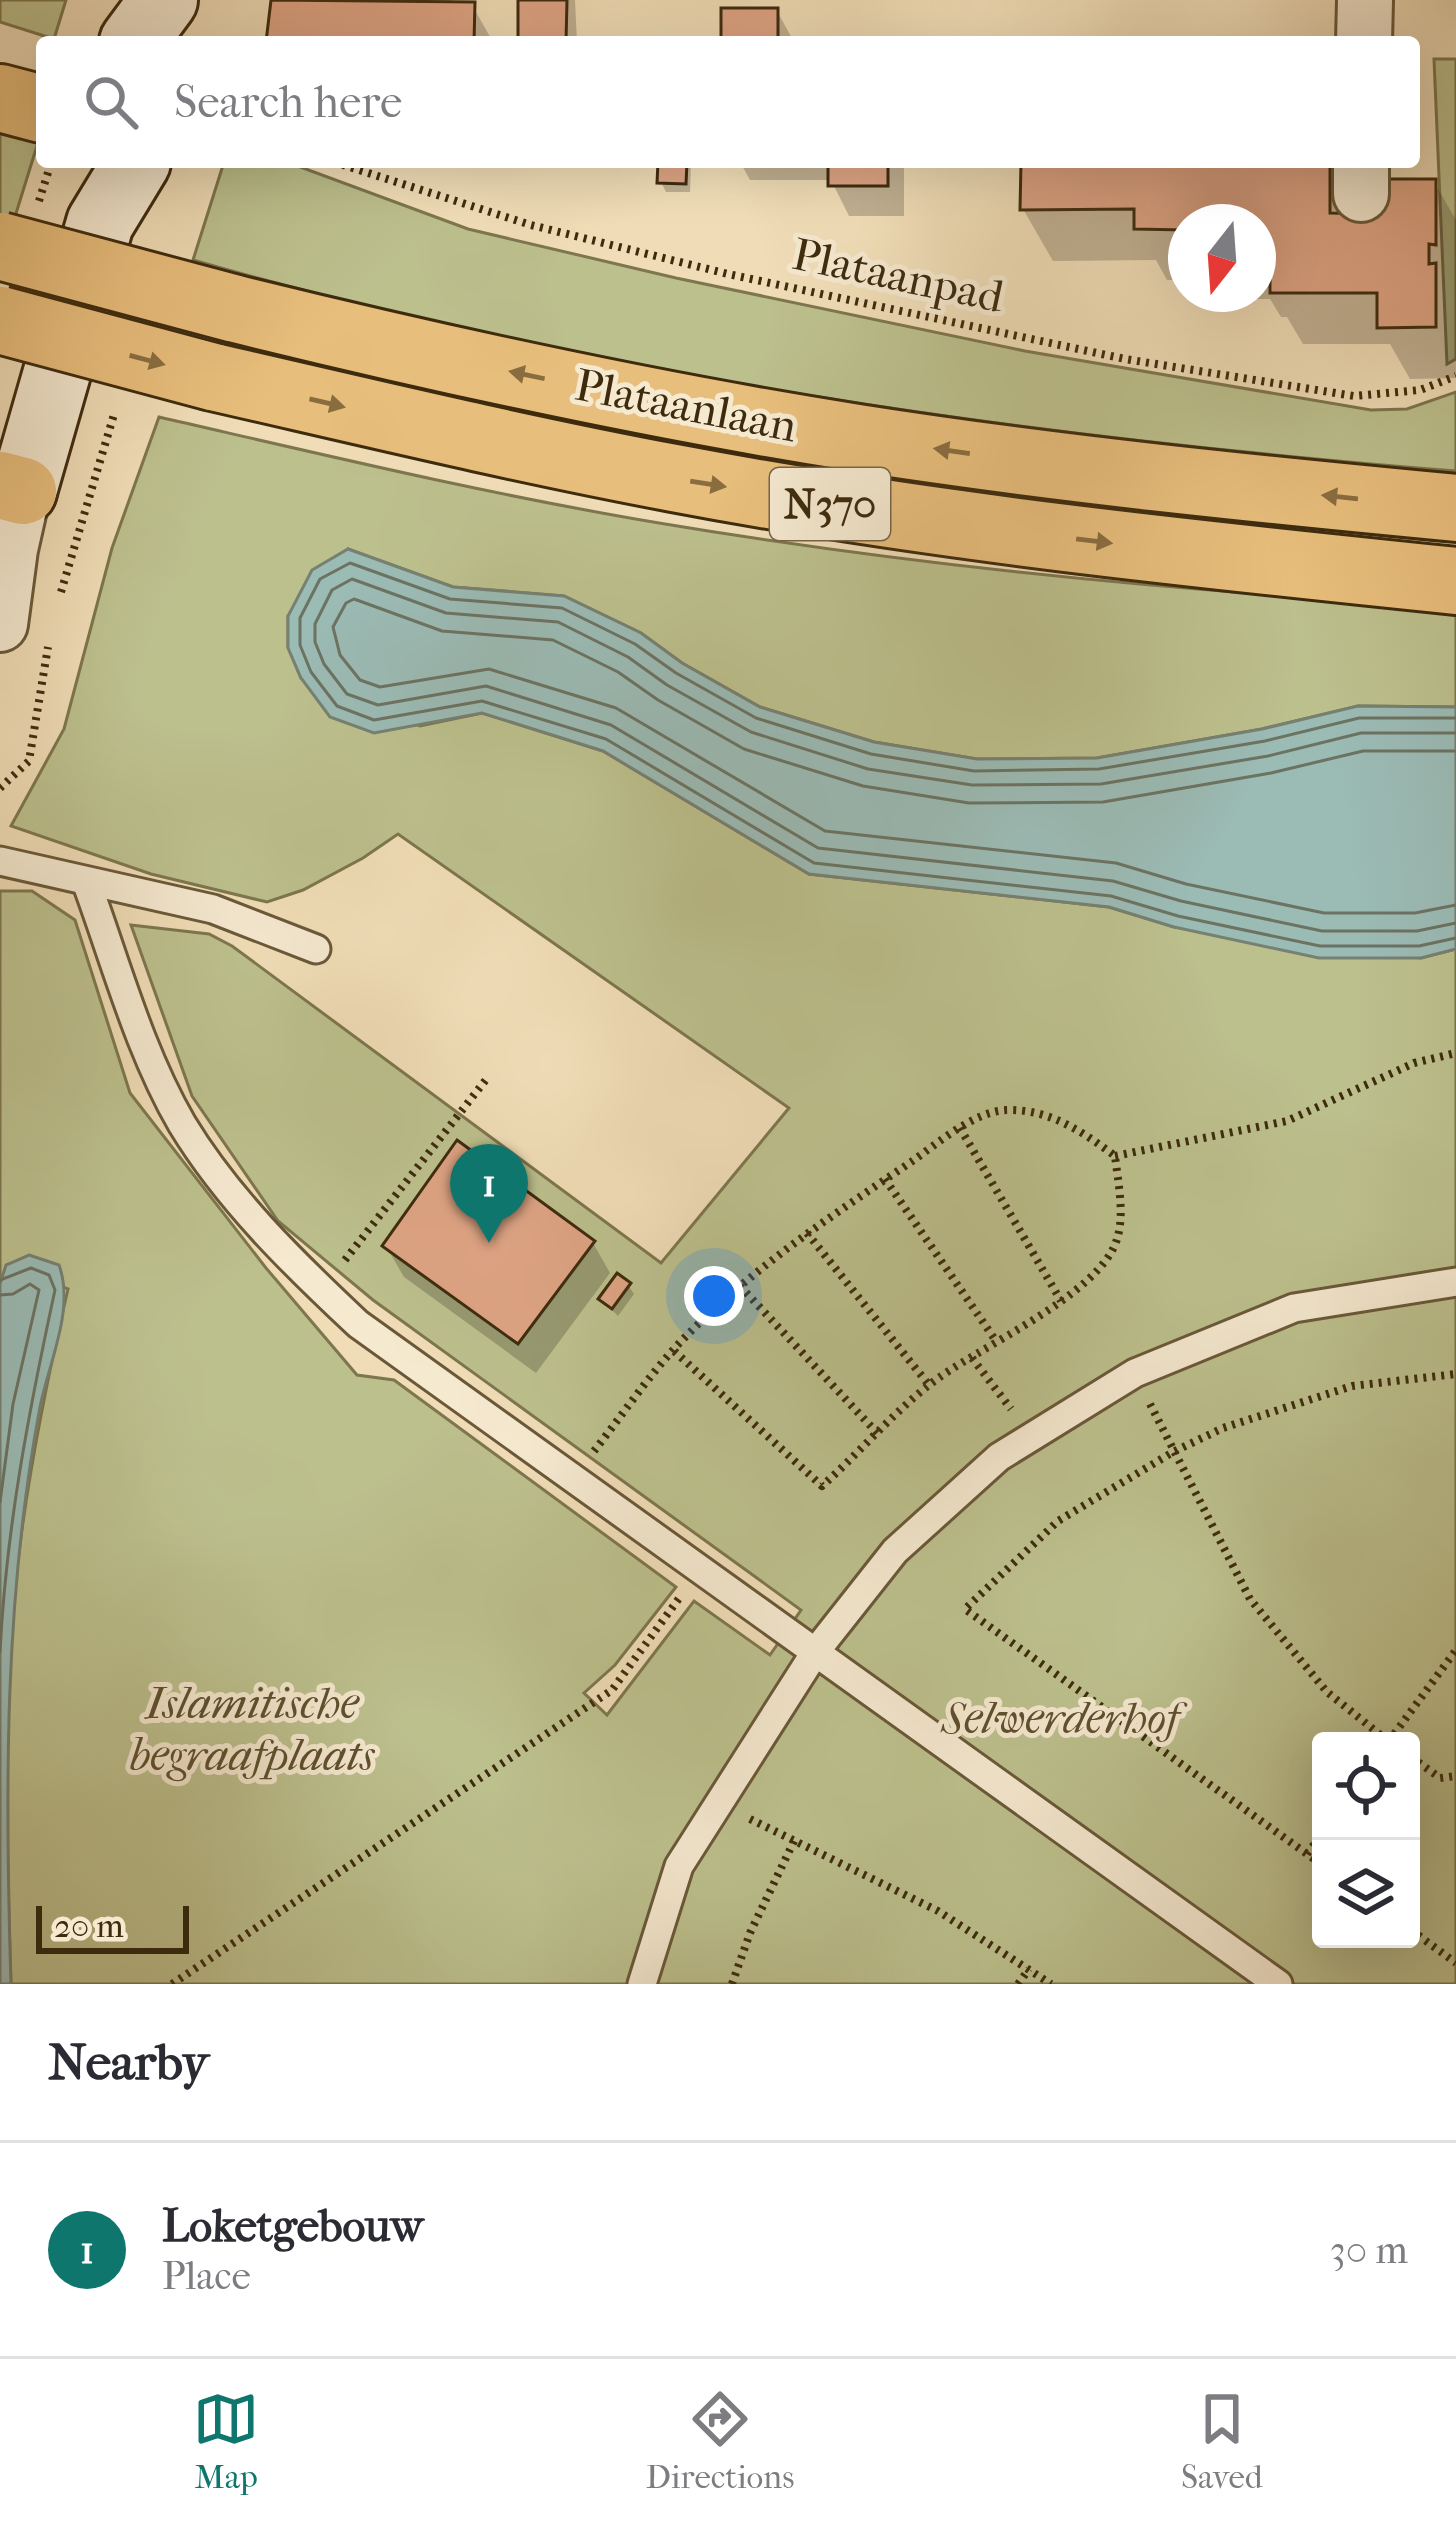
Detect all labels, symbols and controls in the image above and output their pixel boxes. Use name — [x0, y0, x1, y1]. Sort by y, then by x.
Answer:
search box — [36, 36, 1420, 168]
icon: search — [78, 69, 144, 135]
text: Search here — [174, 76, 402, 129]
north arrow — [1168, 204, 1276, 312]
street label: Plataanpad — [788, 228, 1009, 324]
one-way arrow — [129, 351, 166, 370]
street label: Plataanlaan — [571, 359, 801, 453]
one-way arrow — [508, 365, 546, 384]
one-way arrow — [308, 395, 346, 414]
one-way arrow — [933, 441, 971, 460]
road number: N370 — [770, 468, 890, 540]
one-way arrow — [690, 475, 728, 493]
one-way arrow — [1320, 487, 1358, 506]
one-way arrow — [1076, 532, 1113, 551]
pin: 1 — [450, 1144, 528, 1243]
your location — [684, 1266, 744, 1326]
park label: Islamitische begraafplaats — [130, 1677, 376, 1782]
park label: Selwerderhof — [940, 1692, 1188, 1745]
map controls — [1312, 1732, 1420, 1948]
button: locate — [1312, 1732, 1420, 1840]
button: layers — [1312, 1840, 1420, 1948]
scale bar — [36, 1900, 189, 1953]
text: 20 m — [54, 1907, 124, 1946]
text: Nearby — [48, 2032, 209, 2092]
text: Loketgebouw — [162, 2200, 424, 2253]
text: 1 — [80, 2227, 94, 2273]
text: 30 m — [1330, 2227, 1408, 2273]
text: Place — [162, 2253, 251, 2299]
tab: Map — [193, 2386, 259, 2497]
tab: Directions — [646, 2386, 794, 2497]
tab: Saved — [1181, 2386, 1263, 2497]

